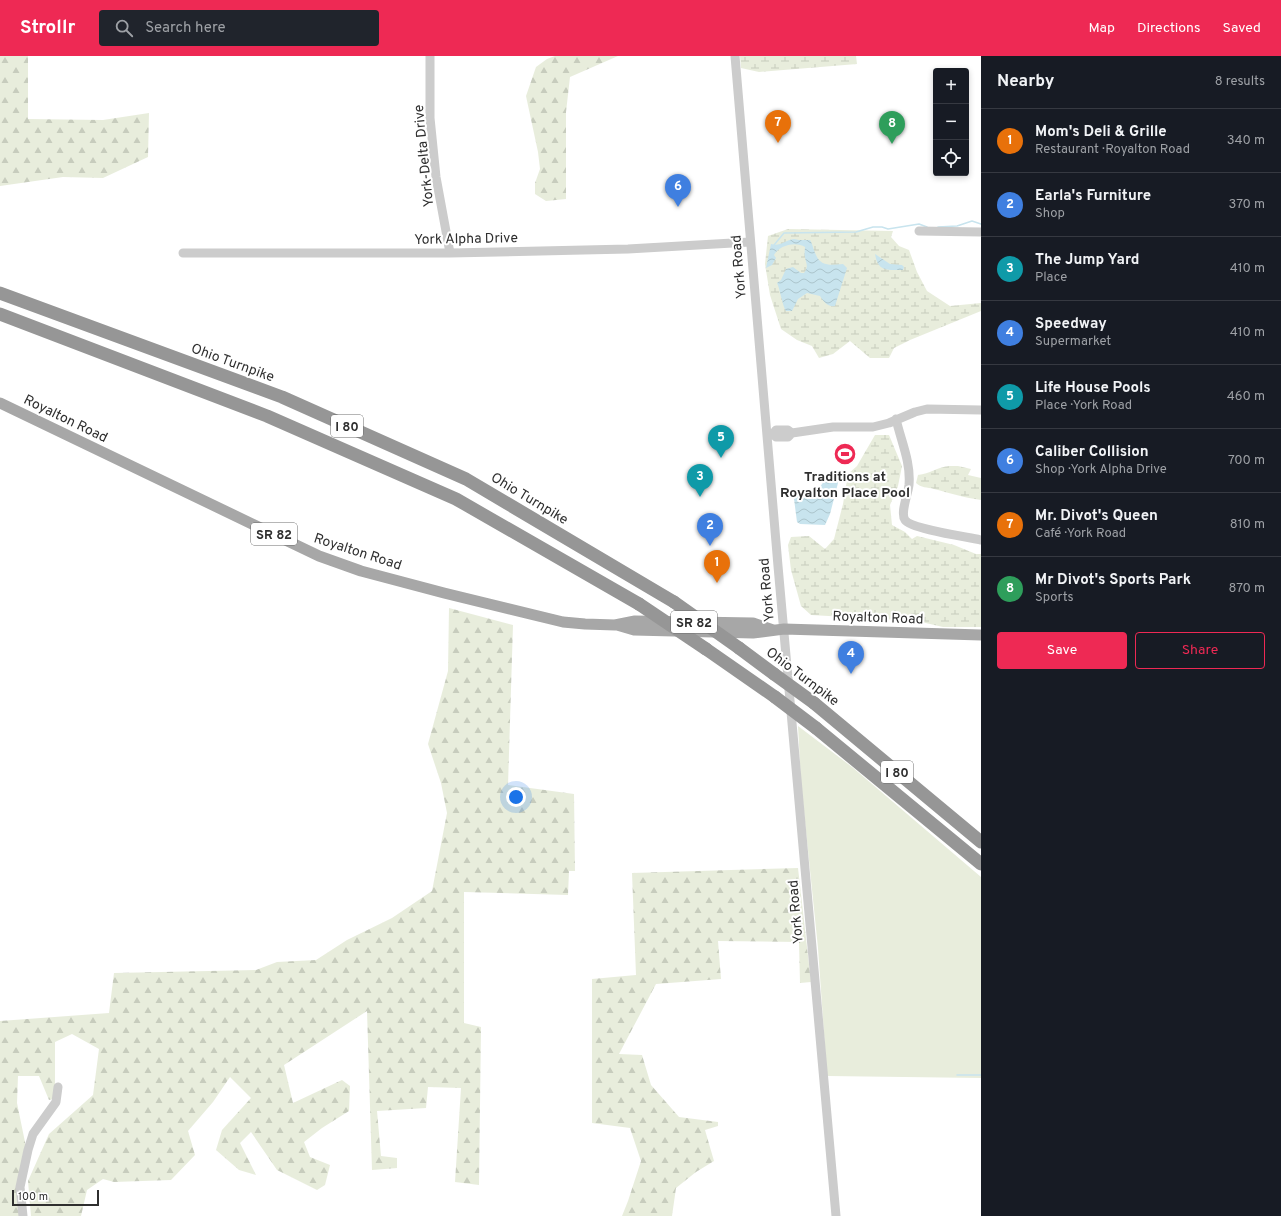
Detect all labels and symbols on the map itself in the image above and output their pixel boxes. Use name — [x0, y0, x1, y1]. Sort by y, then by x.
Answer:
street label: York-Delta Drive — [411, 104, 438, 208]
pin: 7 — [765, 110, 791, 143]
pin: 8 — [879, 111, 905, 144]
pin: 6 — [665, 174, 691, 207]
street label: York Alpha Drive — [414, 230, 518, 249]
street label: York Road — [728, 234, 751, 299]
street label: Ohio Turnpike — [189, 341, 276, 386]
street label: Royalton Road — [21, 392, 110, 447]
road number: I 80 — [331, 415, 363, 437]
pin: 5 — [708, 425, 734, 458]
sports icon: Traditions at Royalton Place Pool — [832, 441, 858, 467]
pin: 3 — [687, 464, 713, 497]
place label: Traditions at Royalton Place Pool — [780, 469, 910, 502]
street label: Ohio Turnpike — [487, 470, 571, 529]
pin: 2 — [697, 513, 723, 546]
road number: SR 82 — [251, 523, 297, 545]
street label: Royalton Road — [311, 530, 404, 575]
pin: 1 — [704, 550, 730, 583]
street label: York Road — [756, 557, 779, 622]
street label: Royalton Road — [832, 608, 924, 629]
road number: SR 82 — [671, 611, 717, 633]
pin: 4 — [838, 641, 864, 674]
street label: Ohio Turnpike — [762, 644, 842, 710]
road number: I 80 — [881, 761, 913, 783]
your location — [506, 787, 526, 807]
street label: York Road — [785, 879, 808, 944]
scale bar — [12, 1188, 99, 1207]

